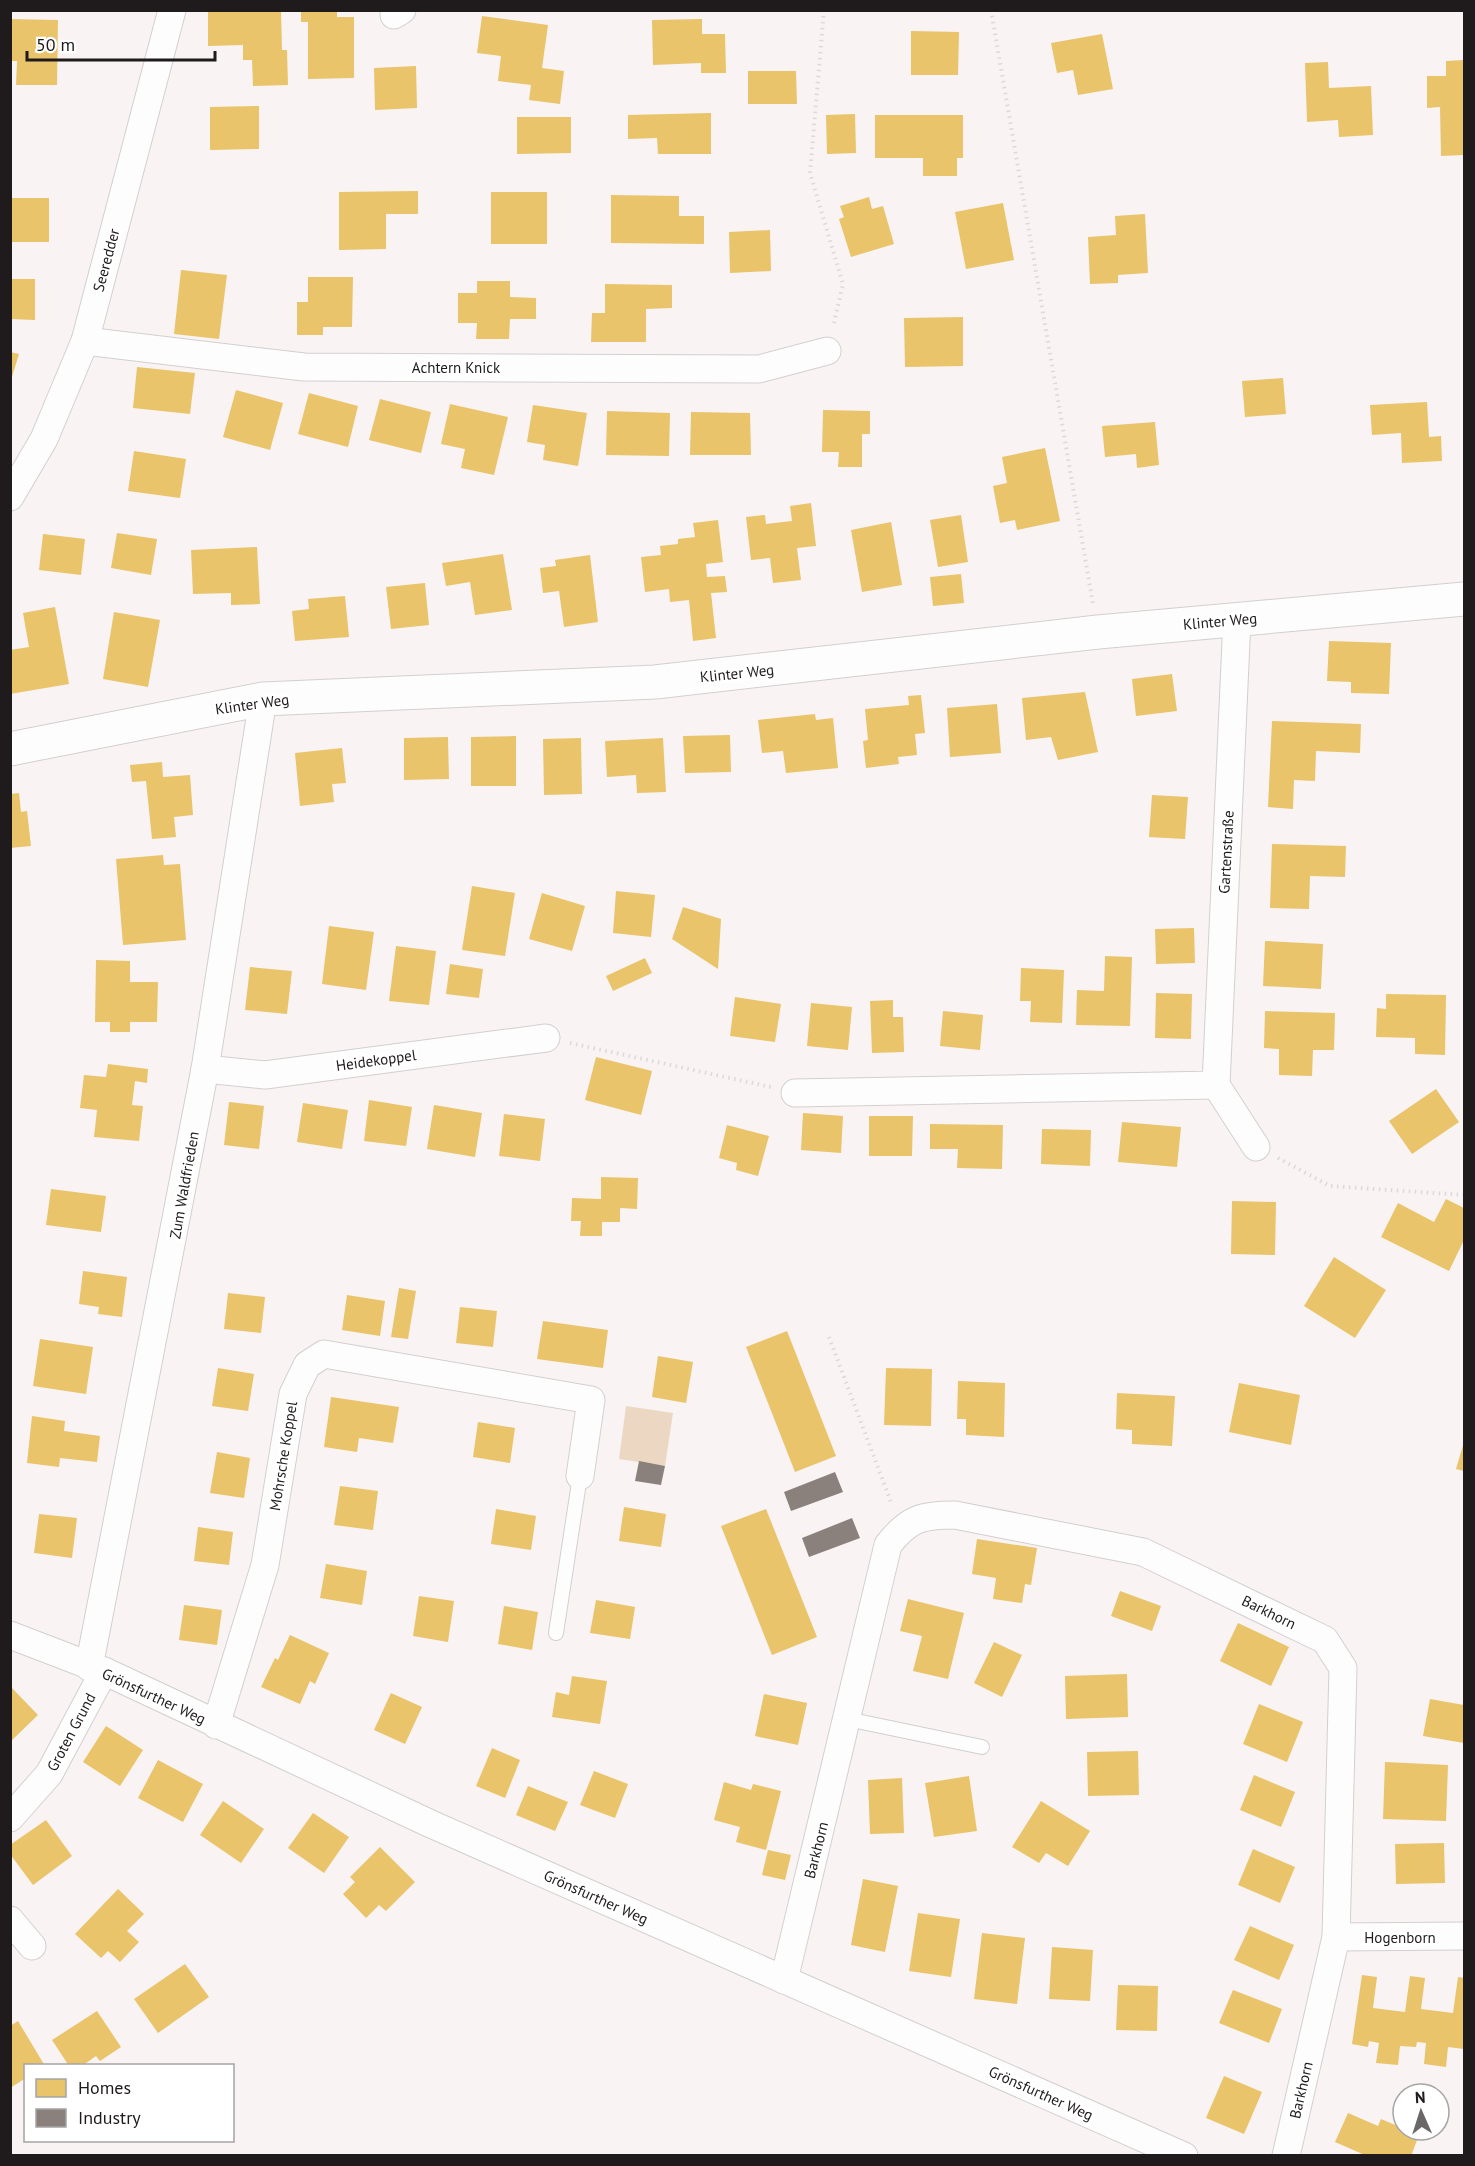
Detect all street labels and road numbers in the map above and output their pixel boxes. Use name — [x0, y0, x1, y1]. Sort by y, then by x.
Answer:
street label: Seeredder — [88, 226, 124, 294]
street label: Achtern Knick — [412, 358, 501, 377]
street label: Klinter Weg — [1182, 608, 1258, 634]
street label: Klinter Weg — [699, 660, 775, 686]
street label: Klinter Weg — [214, 689, 290, 719]
street label: Gartenstraße — [1214, 810, 1238, 894]
street label: Heidekoppel — [335, 1045, 418, 1075]
street label: Zum Waldfrieden — [165, 1130, 203, 1240]
street label: Mohrsche Koppel — [265, 1399, 301, 1512]
street label: Barkhorn — [1239, 1591, 1299, 1633]
street label: Grönsfurther Weg — [99, 1664, 209, 1728]
street label: Groten Grund — [42, 1690, 100, 1774]
street label: Barkhorn — [800, 1820, 832, 1880]
street label: Grönsfurther Weg — [541, 1865, 651, 1929]
street label: Hogenborn — [1364, 1928, 1436, 1947]
street label: Barkhorn — [1285, 2060, 1317, 2120]
street label: Grönsfurther Weg — [986, 2061, 1096, 2125]

